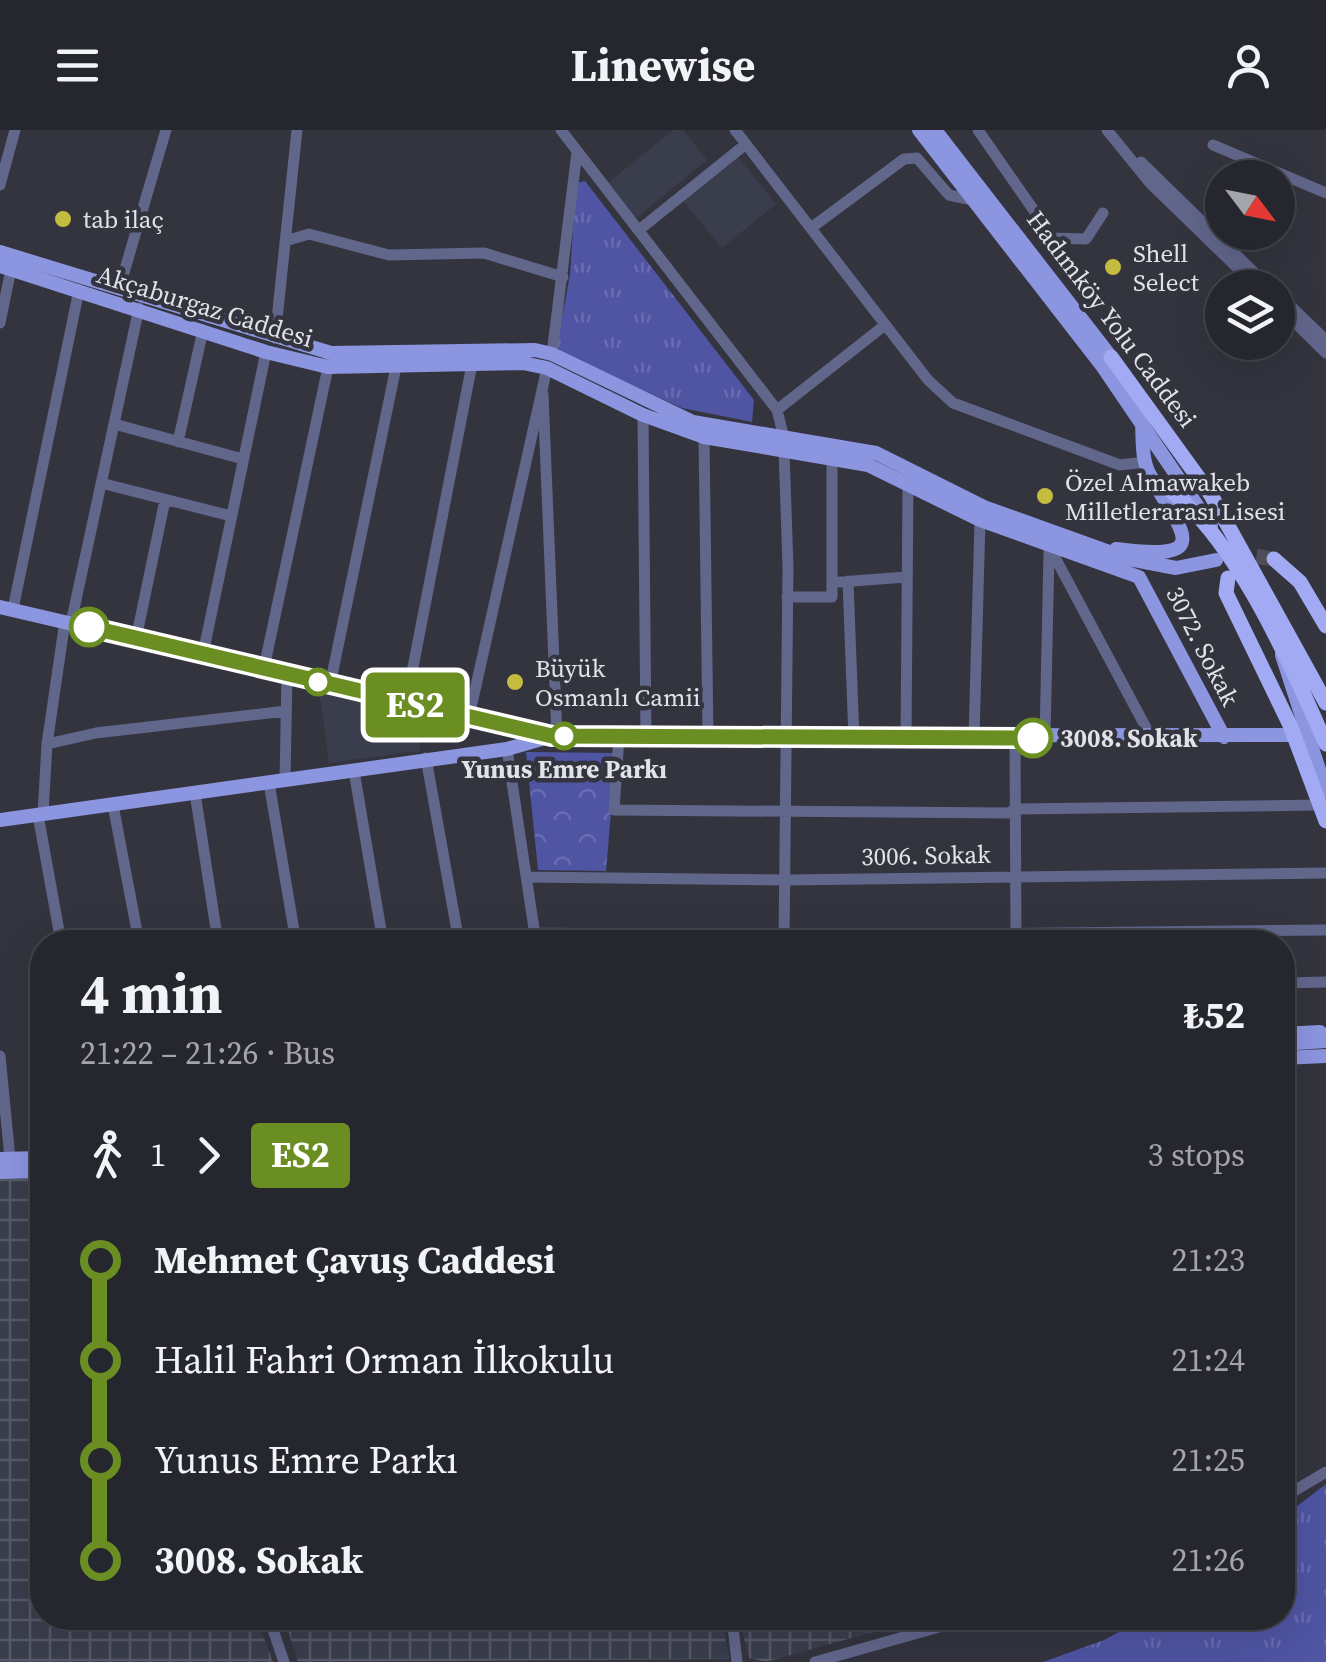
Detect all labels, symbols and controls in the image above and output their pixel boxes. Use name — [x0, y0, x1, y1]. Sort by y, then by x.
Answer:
text: Linewise — [571, 34, 756, 96]
icon: menu — [50, 38, 105, 93]
icon: person — [1221, 38, 1276, 93]
north arrow — [1205, 160, 1295, 250]
map controls — [1205, 160, 1295, 360]
place label: tab ilaç — [83, 202, 164, 236]
street label: Hadımköy Yolu Caddesi — [1019, 204, 1205, 434]
marker: tab ilaç — [52, 208, 74, 230]
place label: Shell Select — [1133, 236, 1200, 299]
marker: Shell Select — [1102, 256, 1124, 278]
street label: Akçaburgaz Caddesi — [93, 257, 317, 355]
button: layers — [1205, 270, 1295, 360]
place label: Özel Almawakeb Milletlerarası Lisesi — [1065, 465, 1285, 528]
marker: Özel Almawakeb Milletlerarası Lisesi — [1034, 485, 1056, 507]
street label: 3072. Sokak — [1158, 581, 1248, 712]
unlabelled marker — [70, 608, 108, 646]
place label: Büyük Osmanlı Camii — [535, 651, 700, 714]
unlabelled marker — [305, 669, 331, 695]
marker: Büyük Osmanlı Camii — [504, 671, 526, 693]
line badge: ES2 — [358, 672, 472, 738]
text: ES2 — [386, 681, 444, 729]
marker: 3008. Sokak — [1014, 719, 1052, 757]
place label: 3008. Sokak — [1060, 721, 1198, 755]
marker: Yunus Emre Parkı — [551, 723, 577, 749]
place label: Yunus Emre Parkı — [461, 752, 667, 786]
street label: 3006. Sokak — [861, 837, 991, 873]
text: 4 min — [80, 956, 223, 1031]
text: ₺52 — [1183, 989, 1245, 1041]
text: 21:22 – 21:26 · Bus — [80, 1031, 335, 1075]
icon: walk — [80, 1128, 135, 1183]
icon: forward — [181, 1128, 236, 1183]
text: ES2 — [271, 1131, 330, 1179]
text: 1 — [150, 1133, 166, 1177]
text: 3 stops — [1147, 1133, 1245, 1177]
text: Mehmet Çavuş Caddesi — [154, 1234, 555, 1286]
text: 21:23 — [1171, 1238, 1245, 1282]
text: Halil Fahri Orman İlkokulu — [154, 1334, 614, 1386]
text: 21:24 — [1171, 1338, 1245, 1382]
text: Yunus Emre Parkı — [154, 1434, 458, 1486]
text: 21:25 — [1171, 1438, 1245, 1482]
text: 3008. Sokak — [154, 1534, 363, 1586]
text: 21:26 — [1171, 1538, 1245, 1582]

